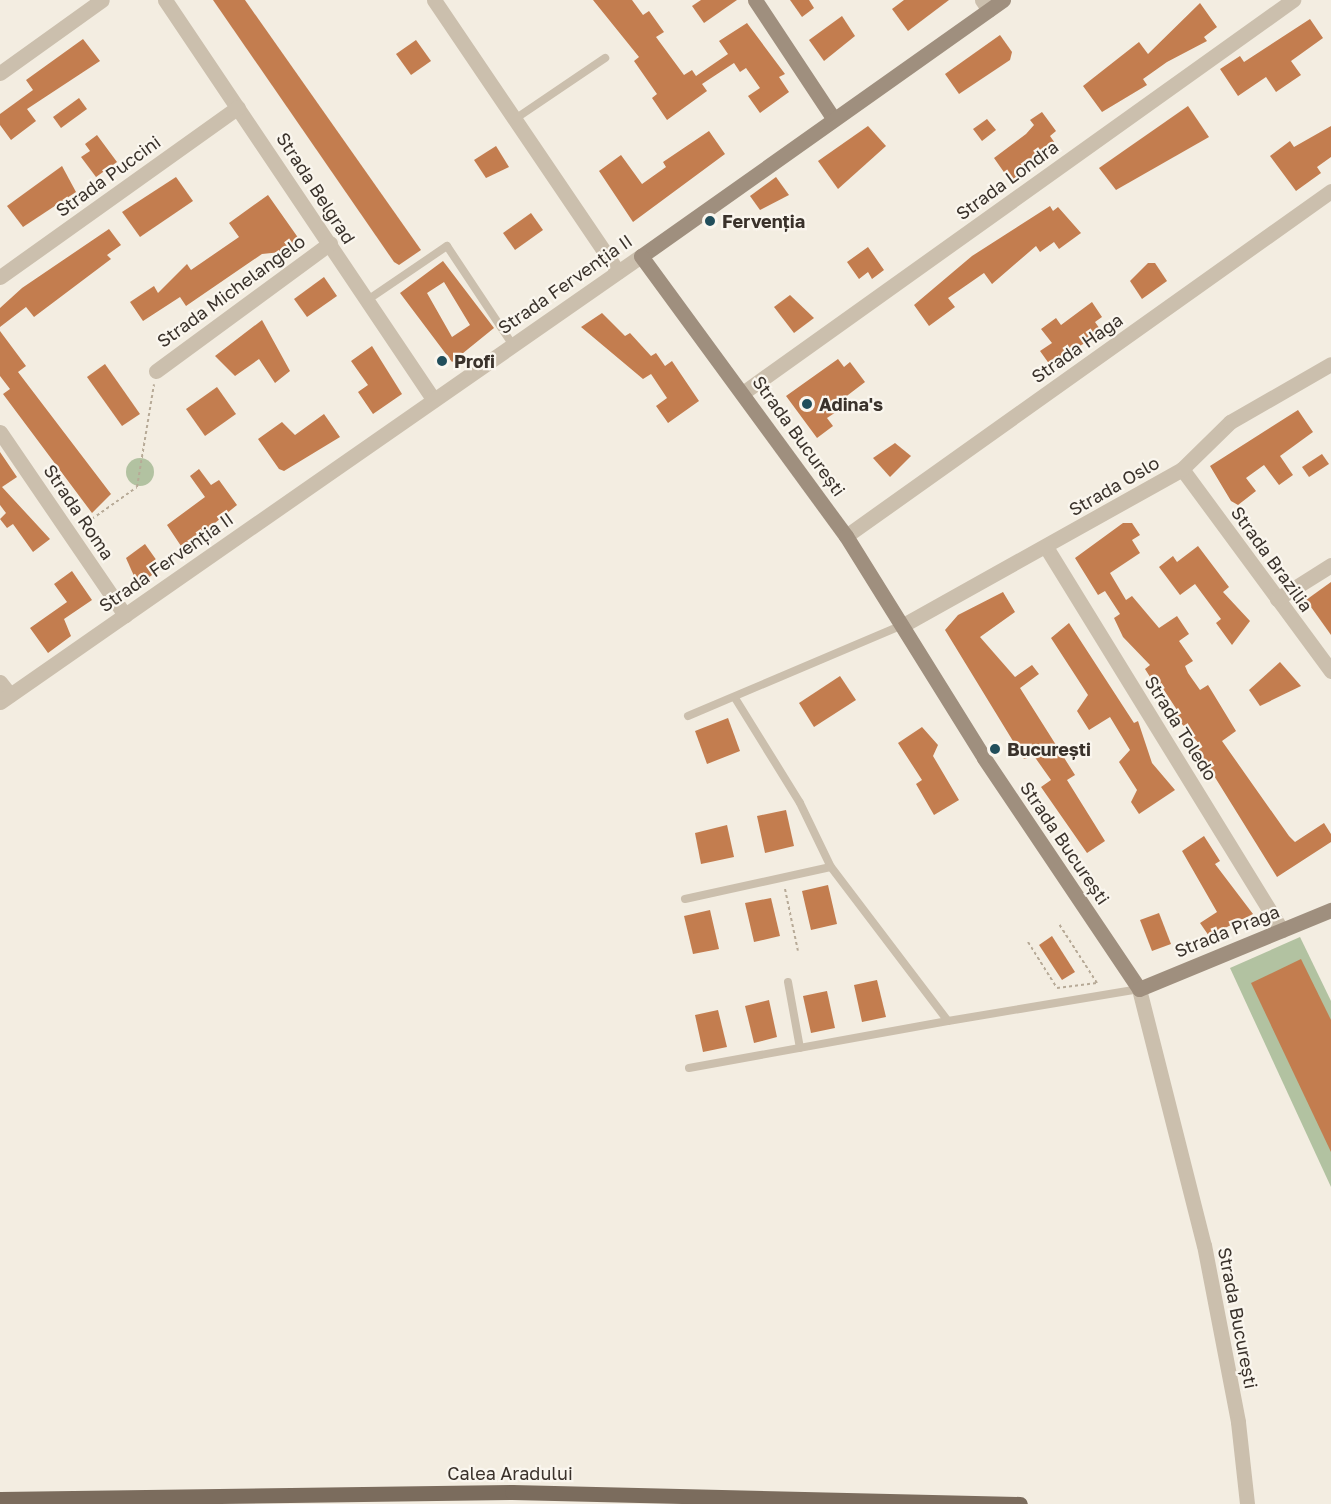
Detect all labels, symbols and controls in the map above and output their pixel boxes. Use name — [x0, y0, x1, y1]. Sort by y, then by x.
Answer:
street label: Strada Belgrad — [272, 128, 360, 248]
street label: Strada Puccini — [51, 131, 165, 221]
street label: Strada Londra — [952, 136, 1062, 224]
place label: Fervenția — [722, 210, 805, 232]
marker: Fervenția — [703, 214, 717, 228]
street label: Strada Michelangelo — [153, 230, 309, 352]
street label: Strada Fervenția II — [494, 230, 636, 338]
street label: Strada Haga — [1027, 309, 1127, 387]
place label: Profi — [454, 350, 495, 372]
marker: Profi — [435, 354, 449, 368]
street label: Strada București — [748, 372, 850, 500]
place label: Adina's — [819, 393, 883, 415]
marker: Adina's — [800, 397, 814, 411]
street label: Strada Oslo — [1065, 452, 1163, 520]
street label: Strada Roma — [39, 460, 119, 564]
street label: Strada Brazilia — [1227, 502, 1317, 616]
street label: Strada Fervenția II — [95, 508, 237, 616]
street label: Strada Toledo — [1140, 672, 1222, 784]
place label: București — [1007, 738, 1091, 760]
marker: București — [988, 742, 1002, 756]
street label: Strada București — [1016, 777, 1114, 909]
street label: Strada Praga — [1171, 900, 1283, 962]
street label: Strada București — [1214, 1245, 1262, 1391]
street label: Calea Aradului — [447, 1462, 573, 1484]

